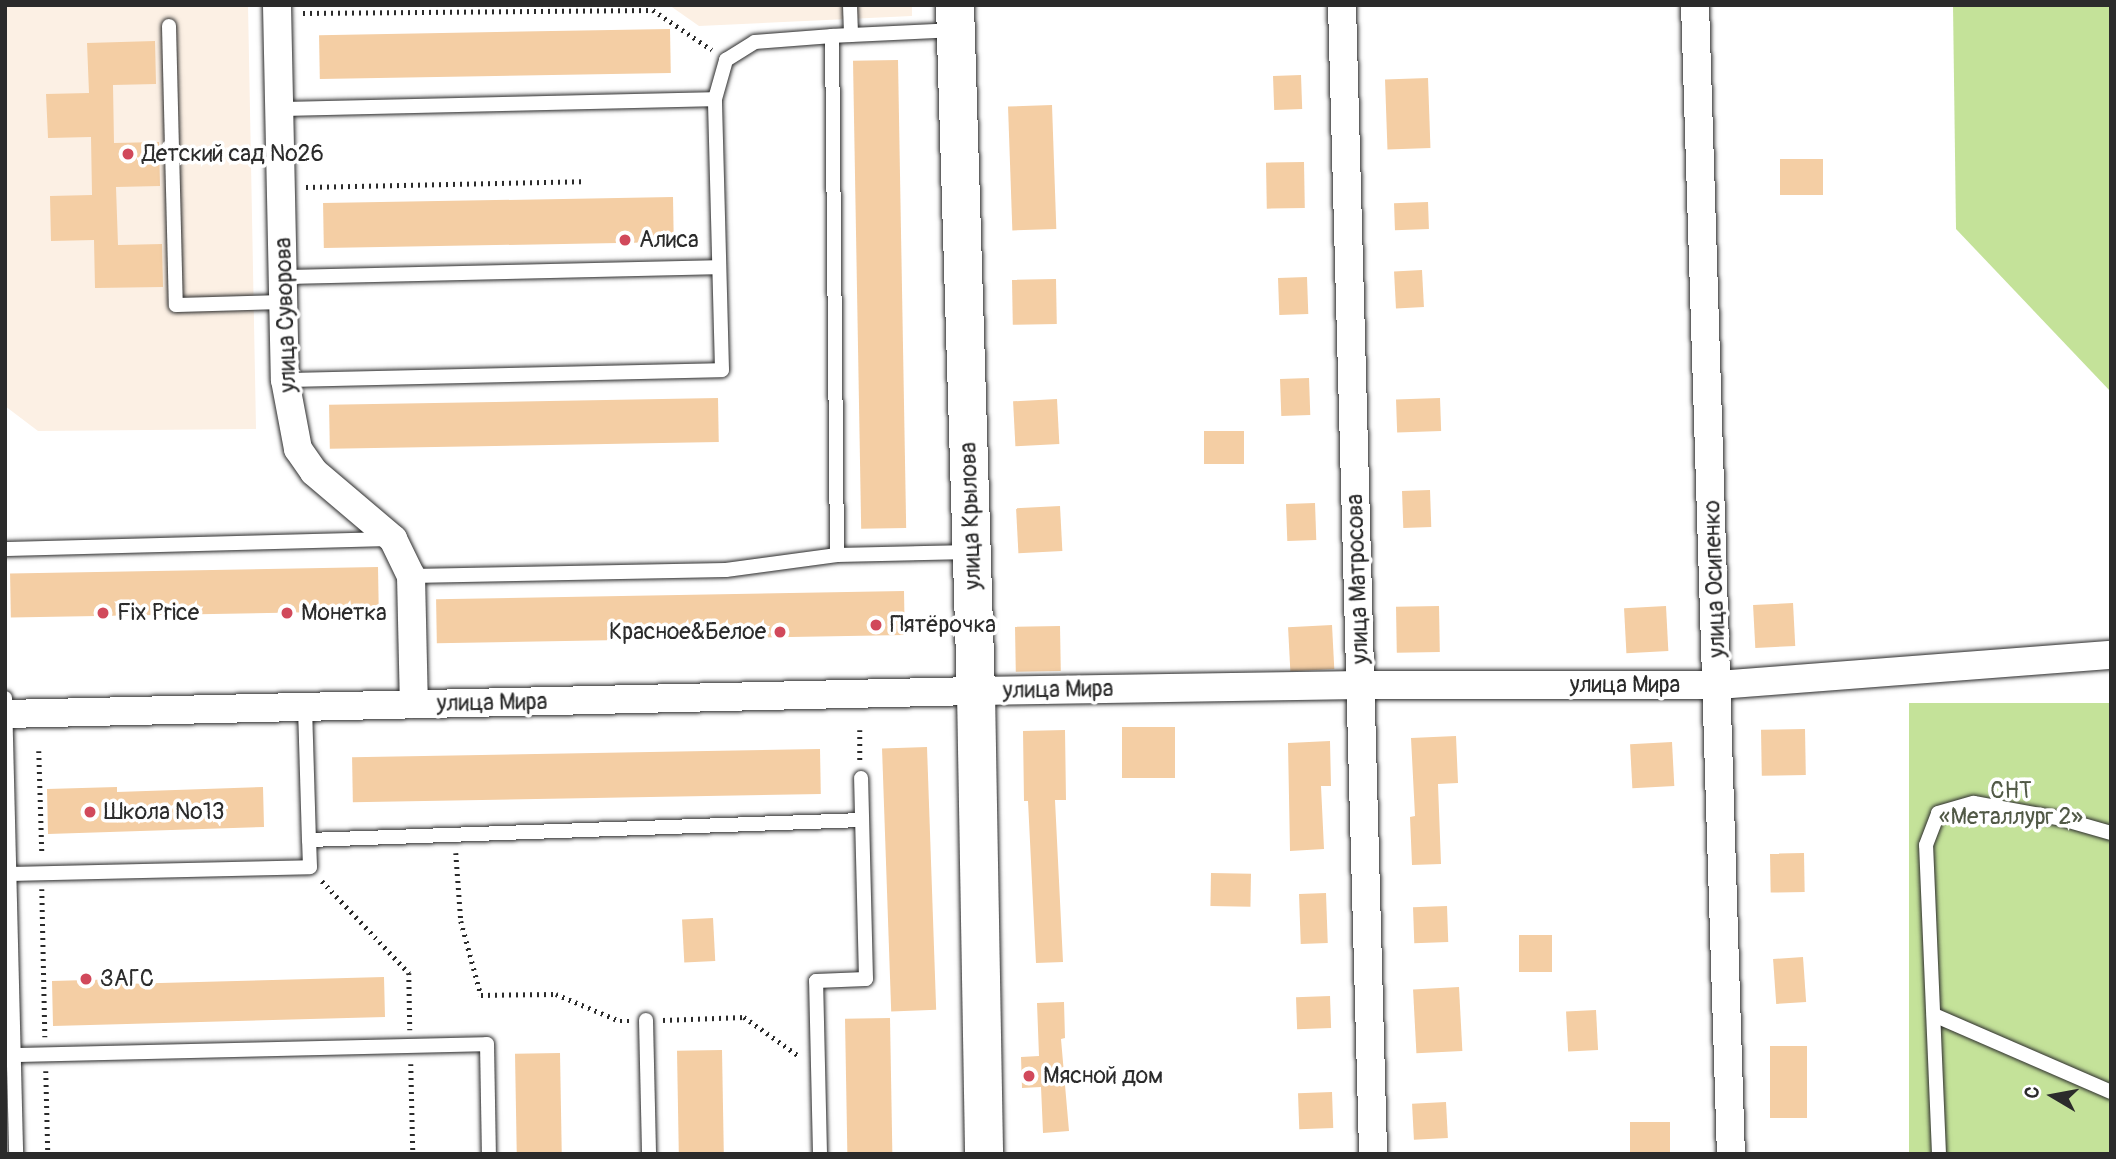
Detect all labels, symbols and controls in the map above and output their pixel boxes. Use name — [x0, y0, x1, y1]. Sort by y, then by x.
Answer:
place label: Детский сад №26 — [142, 140, 324, 168]
marker: Детский сад №26 — [120, 146, 136, 162]
place label: Алиса — [639, 226, 699, 254]
marker: Алиса — [617, 232, 633, 248]
street label: улица Суворова — [270, 237, 302, 393]
street label: улица Крылова — [955, 442, 987, 590]
street label: улица Матросова — [1341, 493, 1375, 665]
street label: улица Осипенко — [1698, 500, 1732, 658]
place label: Fix Price — [117, 599, 199, 627]
place label: Монетка — [301, 599, 387, 627]
marker: Fix Price — [95, 605, 111, 621]
marker: Монетка — [279, 605, 295, 621]
place label: Пятёрочка — [890, 611, 996, 639]
marker: Пятёрочка — [868, 617, 884, 633]
place label: Красное&Белое — [609, 618, 766, 646]
marker: Красное&Белое — [772, 624, 788, 640]
street label: улица Мира — [1570, 671, 1680, 699]
street label: улица Мира — [1002, 675, 1114, 705]
street label: улица Мира — [436, 688, 548, 718]
park label: СНТ «Металлург 2» — [1939, 777, 2083, 831]
place label: Школа №13 — [104, 798, 225, 826]
marker: Школа №13 — [82, 804, 98, 820]
place label: ЗАГС — [100, 965, 154, 993]
marker: ЗАГС — [78, 971, 94, 987]
north arrow — [2018, 1061, 2088, 1131]
place label: Мясной дом — [1043, 1062, 1163, 1090]
marker: Мясной дом — [1021, 1068, 1037, 1084]
text: С — [2019, 1084, 2045, 1100]

